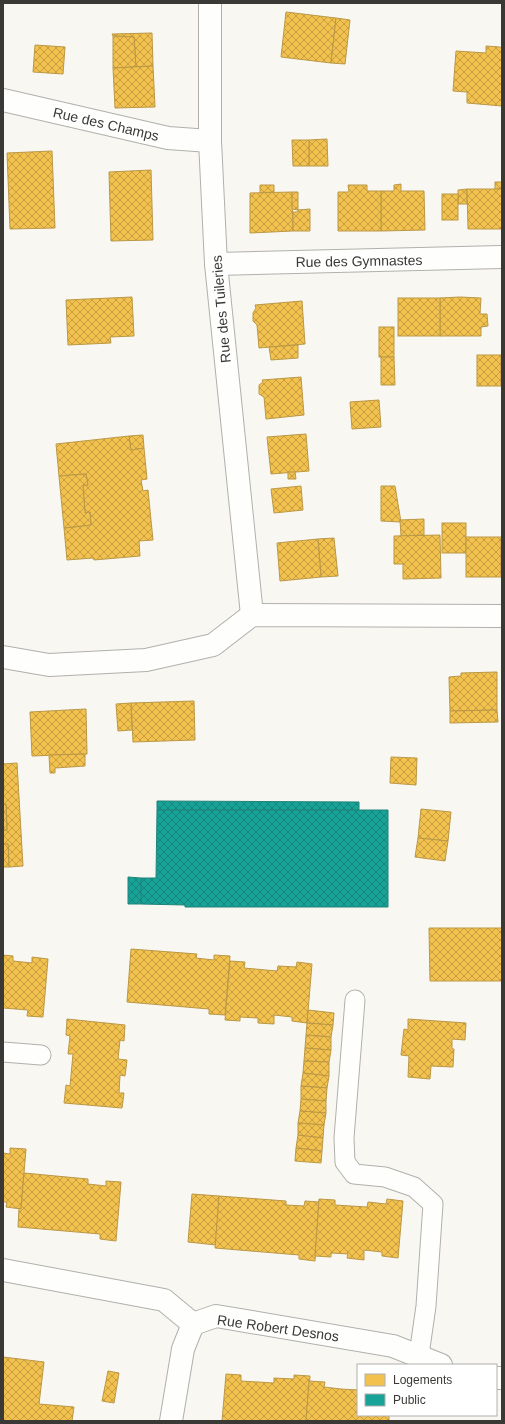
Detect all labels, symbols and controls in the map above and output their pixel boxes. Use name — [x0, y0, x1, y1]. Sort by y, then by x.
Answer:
street label: Rue des Champs — [52, 104, 160, 144]
street label: Rue des Gymnastes — [295, 252, 423, 270]
street label: Rue des Tuileries — [208, 254, 234, 364]
street label: Rue Robert Desnos — [216, 1312, 340, 1344]
legend — [357, 1364, 497, 1416]
text: Logements — [393, 1373, 452, 1387]
text: Public — [393, 1393, 426, 1407]

